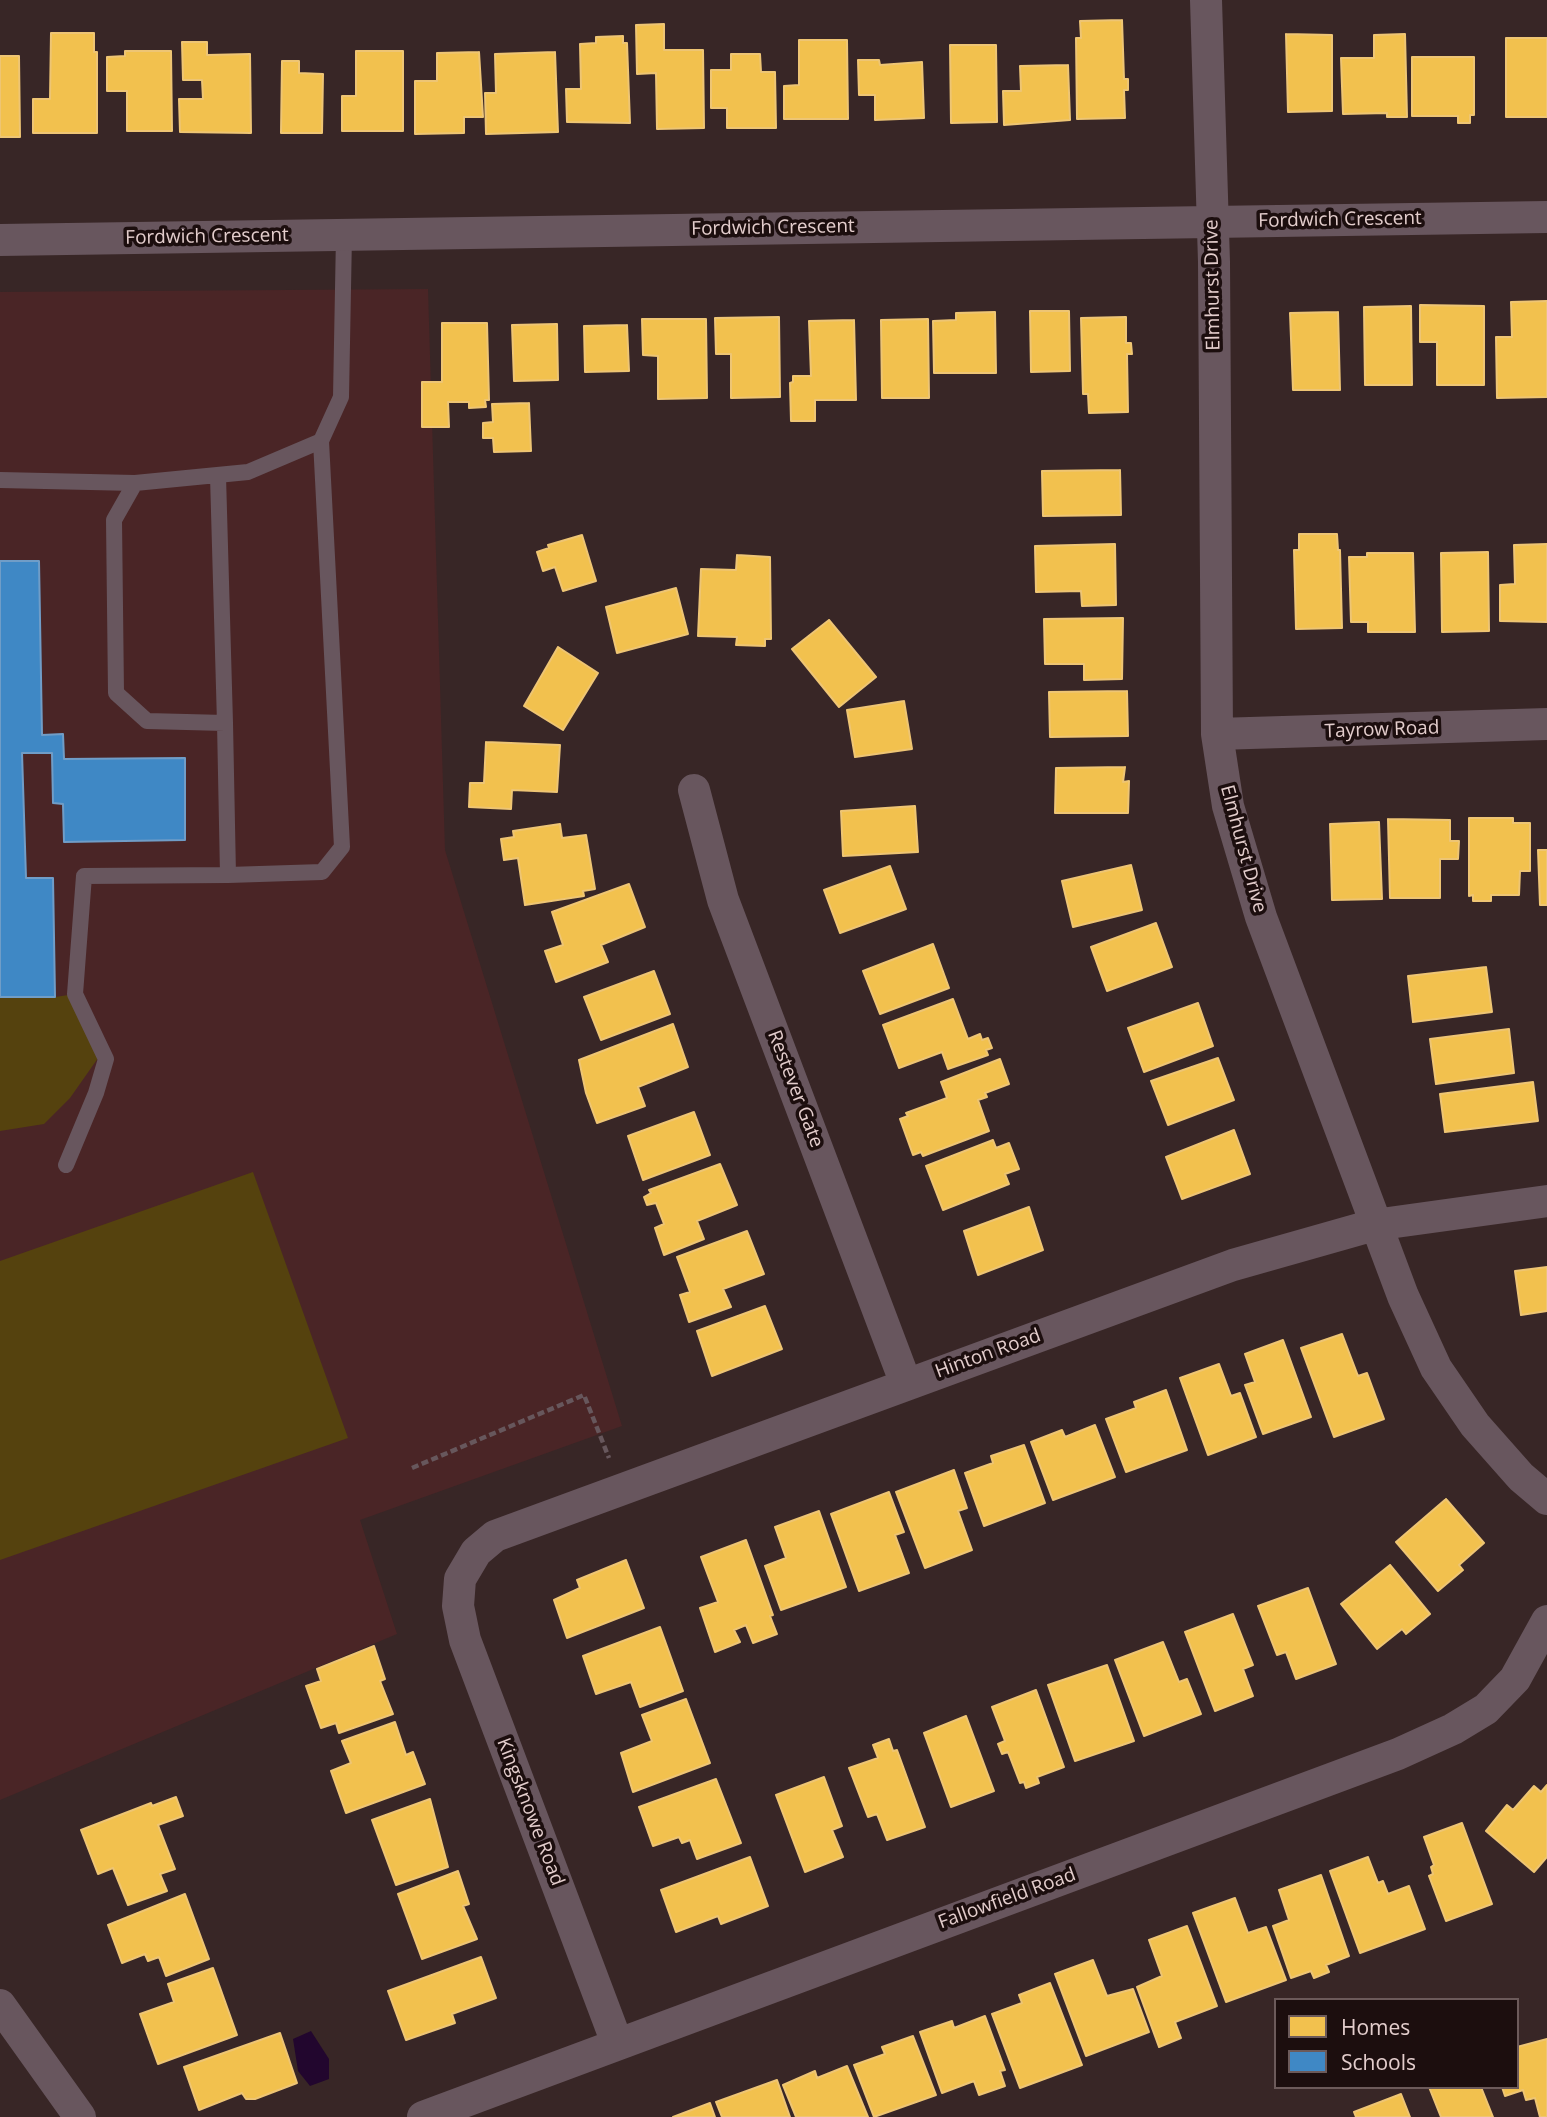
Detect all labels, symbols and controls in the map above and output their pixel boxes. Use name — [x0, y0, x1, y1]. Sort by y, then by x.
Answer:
street label: Fordwich Crescent — [1258, 207, 1422, 233]
street label: Fordwich Crescent — [691, 215, 855, 241]
street label: Elmhurst Drive — [1200, 219, 1226, 351]
street label: Fordwich Crescent — [125, 224, 289, 250]
street label: Tayrow Road — [1324, 717, 1440, 743]
street label: Elmhurst Drive — [1215, 783, 1271, 915]
street label: Restever Gate — [762, 1027, 828, 1151]
street label: Hinton Road — [932, 1324, 1044, 1384]
street label: Kingsknowe Road — [491, 1735, 569, 1889]
street label: Fallowfield Road — [935, 1864, 1079, 1934]
legend — [1274, 1998, 1519, 2089]
text: Homes — [1341, 2013, 1410, 2041]
text: Schools — [1341, 2048, 1416, 2076]

